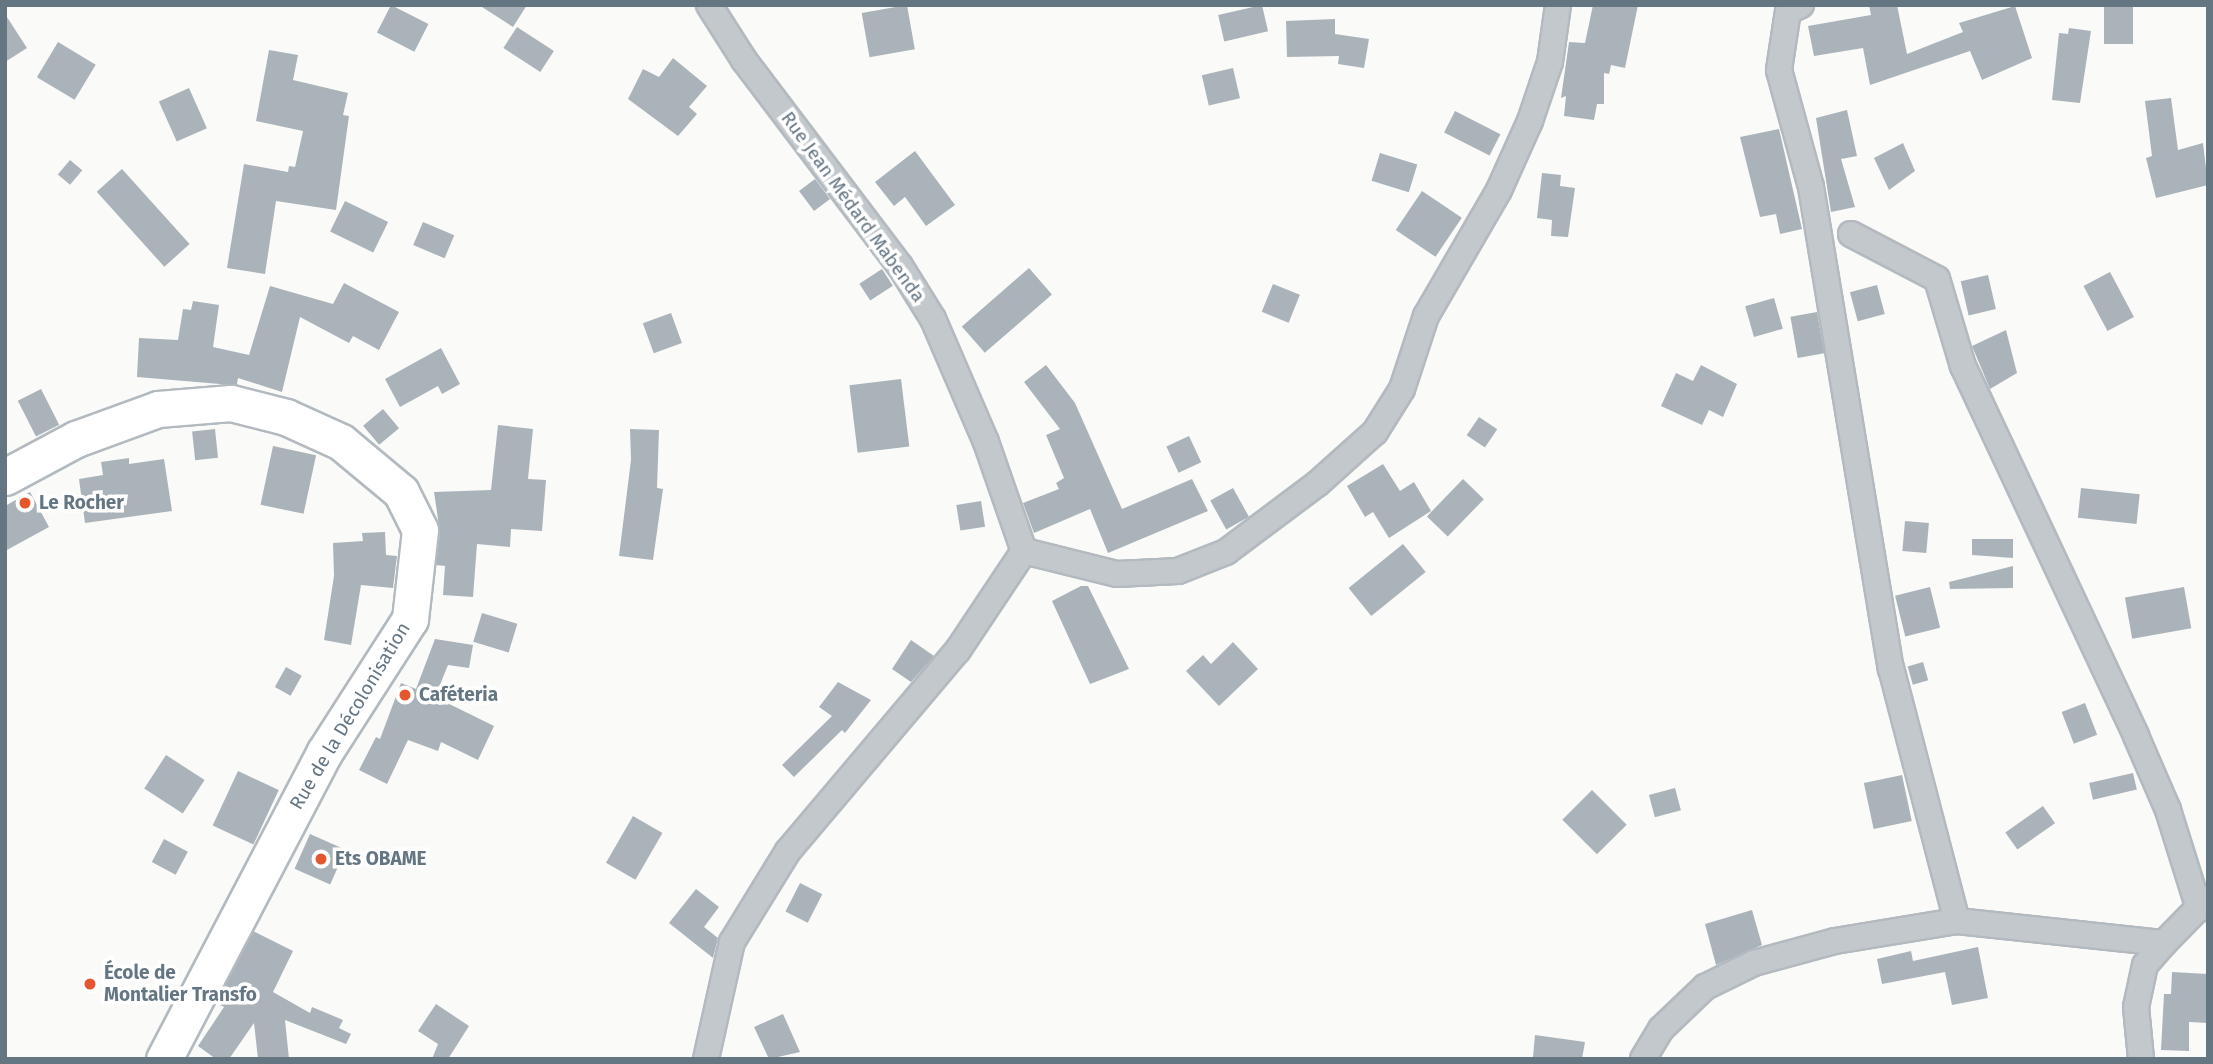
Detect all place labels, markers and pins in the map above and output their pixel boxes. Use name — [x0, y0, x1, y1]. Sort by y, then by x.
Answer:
place label: Le Rocher — [39, 492, 124, 514]
marker: Le Rocher — [17, 495, 33, 511]
place label: Caféteria — [419, 684, 498, 706]
marker: Caféteria — [397, 687, 413, 703]
place label: Ets OBAME — [335, 848, 427, 870]
marker: Ets OBAME — [313, 851, 329, 867]
place label: École de Montalier Transfo — [104, 962, 257, 1006]
marker: École de Montalier Transfo — [82, 976, 98, 992]

